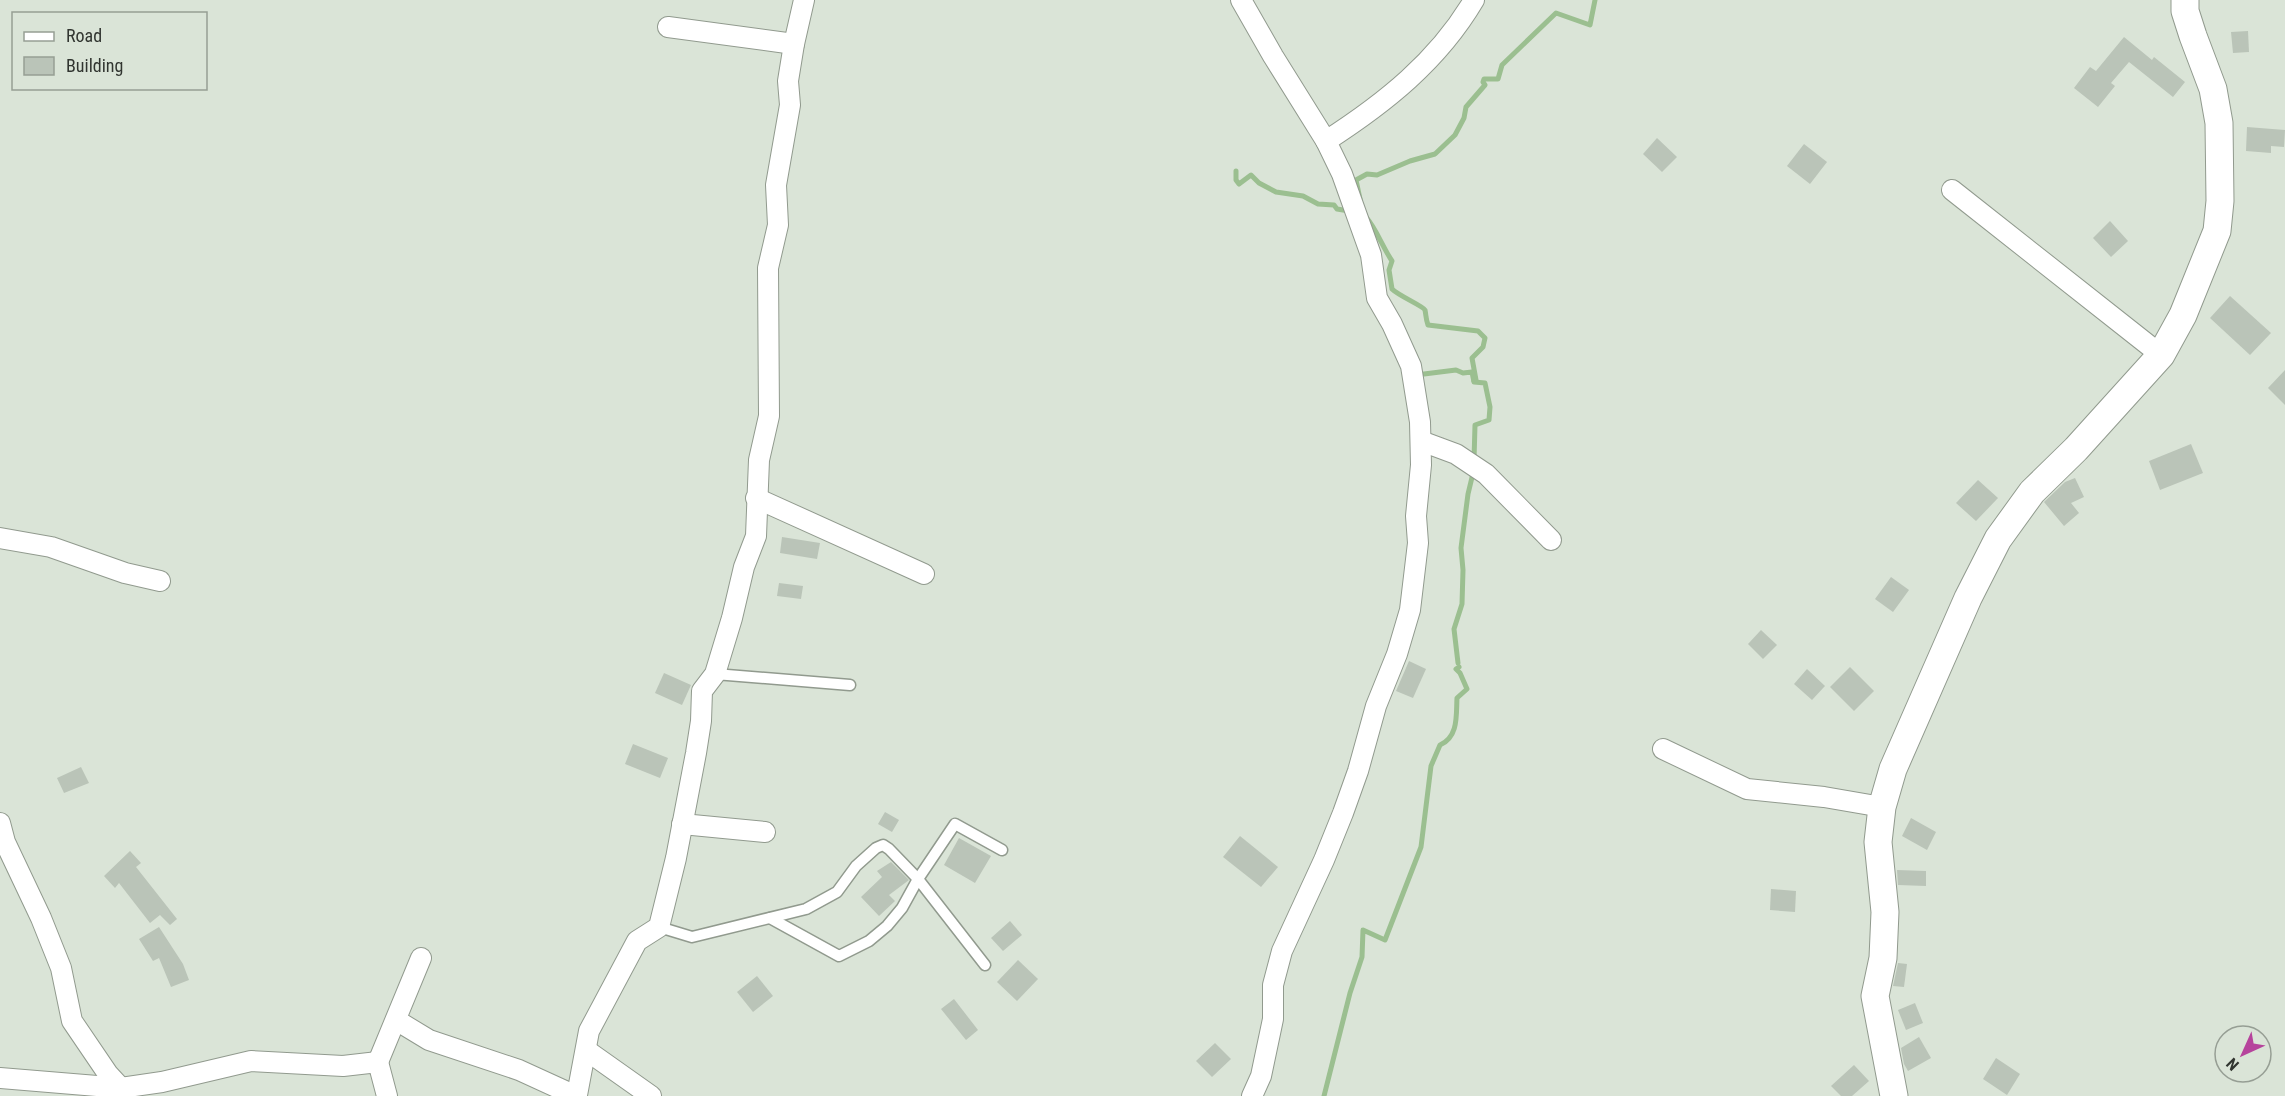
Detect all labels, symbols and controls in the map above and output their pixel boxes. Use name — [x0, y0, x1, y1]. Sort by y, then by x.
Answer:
legend — [12, 12, 207, 90]
text: Road — [66, 25, 102, 46]
text: Building — [66, 55, 123, 76]
north arrow — [2213, 1024, 2273, 1084]
text: N — [2223, 1054, 2243, 1074]

